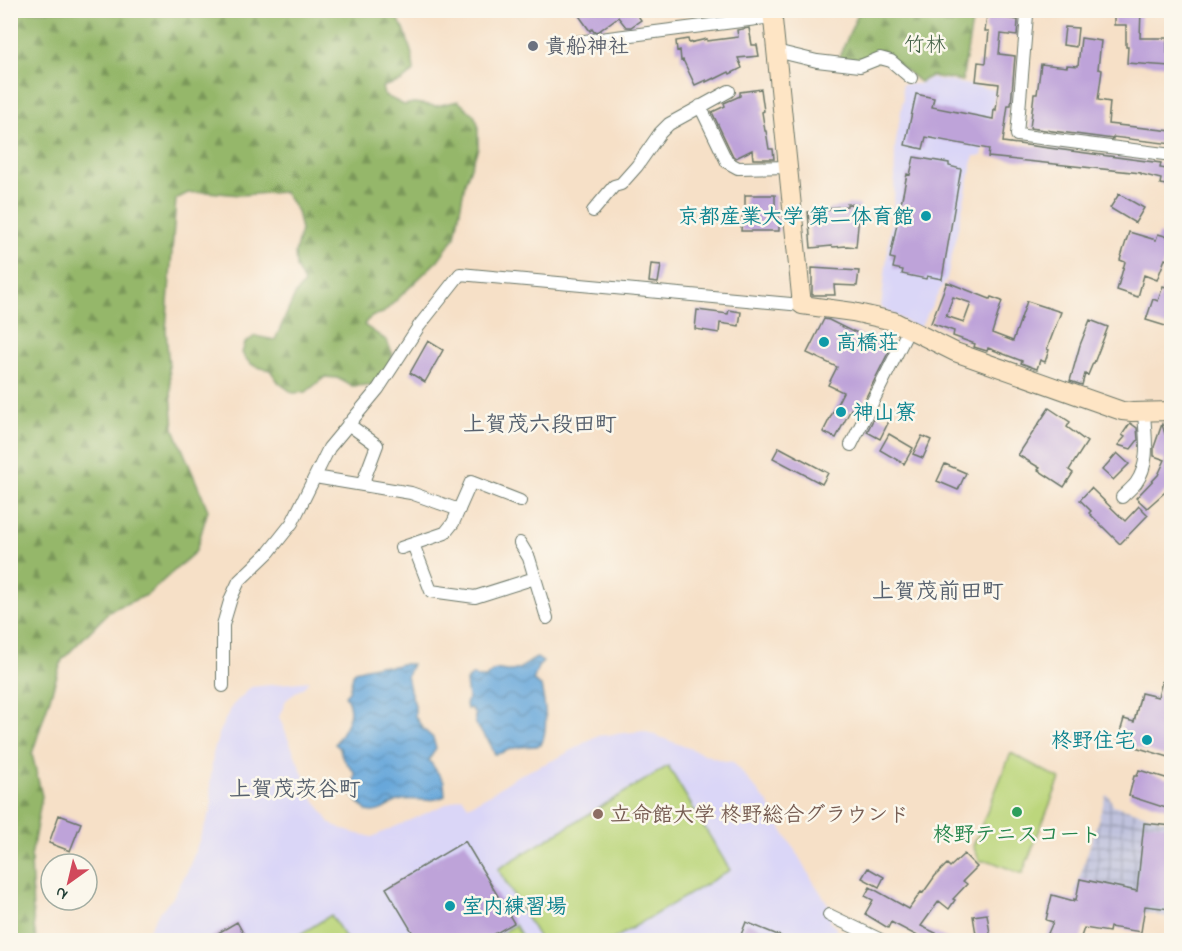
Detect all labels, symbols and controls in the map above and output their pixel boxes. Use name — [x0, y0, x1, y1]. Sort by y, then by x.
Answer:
park label: 竹林 — [904, 31, 946, 61]
place label: 貴船神社 — [545, 33, 629, 63]
marker: 貴船神社 — [526, 39, 540, 53]
place label: 京都産業大学 第二体育館 — [678, 203, 914, 233]
marker: 京都産業大学 第二体育館 — [919, 209, 933, 223]
place label: 高橋荘 — [836, 329, 899, 359]
marker: 高橋荘 — [817, 335, 831, 349]
place label: 神山寮 — [853, 399, 916, 429]
marker: 神山寮 — [834, 405, 848, 419]
district label: 上賀茂六段田町 — [463, 410, 617, 442]
district label: 上賀茂前田町 — [872, 577, 1004, 609]
place label: 柊野住宅 — [1051, 727, 1135, 757]
marker: 柊野住宅 — [1140, 733, 1154, 747]
district label: 上賀茂茨谷町 — [229, 775, 361, 807]
place label: 立命館大学 柊野総合グラウンド — [610, 801, 909, 831]
marker: 柊野テニスコート — [1010, 805, 1024, 819]
marker: 立命館大学 柊野総合グラウンド — [591, 807, 605, 821]
place label: 柊野テニスコート — [933, 821, 1101, 851]
north arrow — [39, 852, 99, 912]
text: N — [50, 880, 73, 906]
place label: 室内練習場 — [462, 893, 567, 923]
marker: 室内練習場 — [443, 899, 457, 913]

